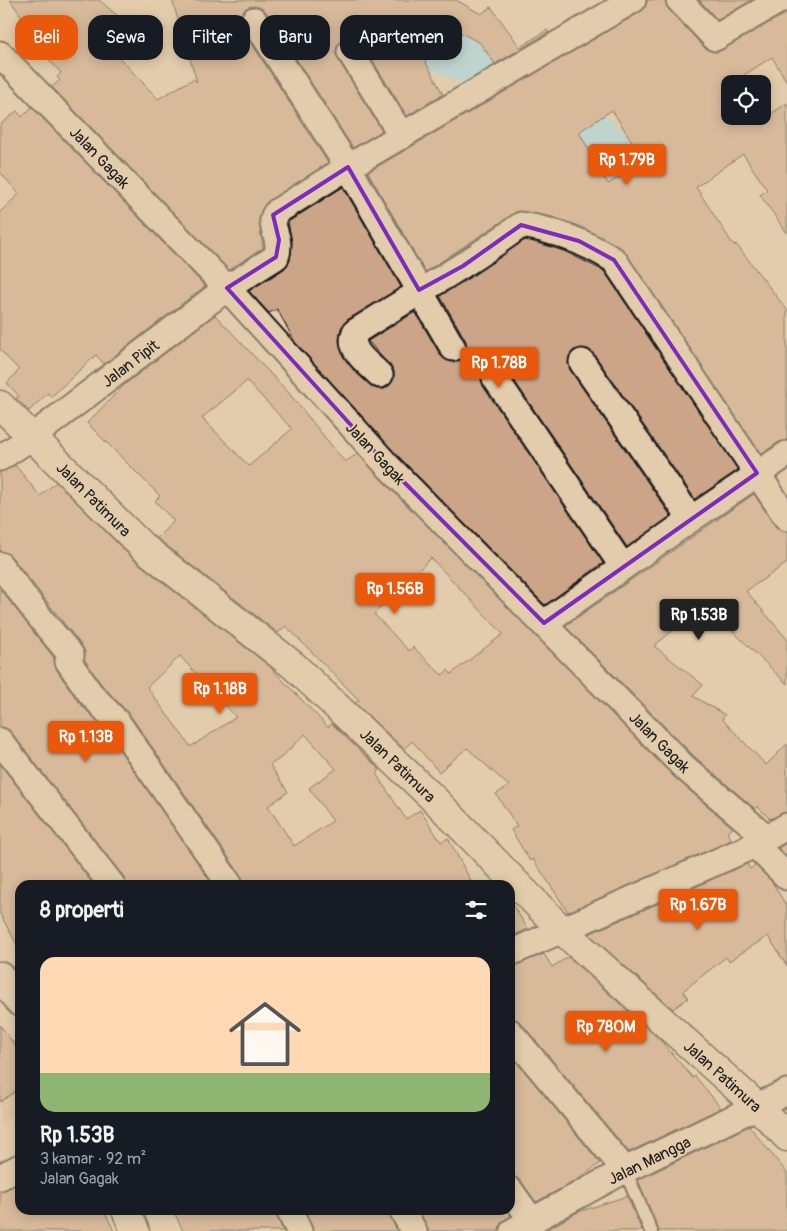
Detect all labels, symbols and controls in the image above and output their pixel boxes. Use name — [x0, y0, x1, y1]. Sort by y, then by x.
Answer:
chip: Beli — [15, 15, 78, 60]
chip: Sewa — [88, 15, 163, 60]
chip: Filter — [173, 15, 250, 60]
chip: Baru — [260, 15, 330, 60]
chip: Apartemen — [340, 15, 462, 60]
map controls — [721, 75, 771, 125]
button: locate — [721, 75, 771, 125]
street label: Jalan Gagak — [65, 122, 134, 193]
pin: Rp 1.79B — [575, 144, 679, 186]
text: Rp 1.79B — [599, 150, 655, 170]
street label: Jalan Pipit — [98, 335, 164, 392]
pin: Rp 1.78B — [447, 346, 551, 389]
text: Rp 1.78B — [471, 353, 527, 373]
street label: Jalan Gagak — [341, 418, 410, 489]
street label: Jalan Patimura — [52, 458, 135, 541]
pin: Rp 1.56B — [343, 572, 447, 615]
text: Rp 1.56B — [366, 579, 424, 599]
pin: Rp 1.53B — [647, 598, 751, 641]
text: Rp 1.53B — [671, 605, 727, 625]
pin: Rp 1.18B — [168, 672, 272, 715]
text: Rp 1.18B — [193, 679, 247, 699]
street label: Jalan Gagak — [624, 708, 694, 778]
pin: Rp 1.13B — [34, 720, 138, 763]
street label: Jalan Patimura — [355, 725, 439, 807]
text: Rp 1.13B — [59, 727, 113, 747]
pin: Rp 1.67B — [646, 888, 750, 931]
text: Rp 1.67B — [670, 895, 726, 915]
icon: filters — [462, 896, 490, 924]
text: 8 properti — [40, 897, 124, 924]
icon: home — [220, 989, 310, 1079]
pin: Rp 780M — [560, 1010, 652, 1053]
text: Rp 780M — [576, 1017, 636, 1037]
street label: Jalan Patimura — [679, 1037, 765, 1117]
text: Rp 1.53B — [40, 1122, 114, 1149]
street label: Jalan Mangga — [605, 1132, 694, 1190]
text: 3 kamar · 92 m² — [40, 1149, 146, 1169]
text: Jalan Gagak — [40, 1169, 119, 1189]

